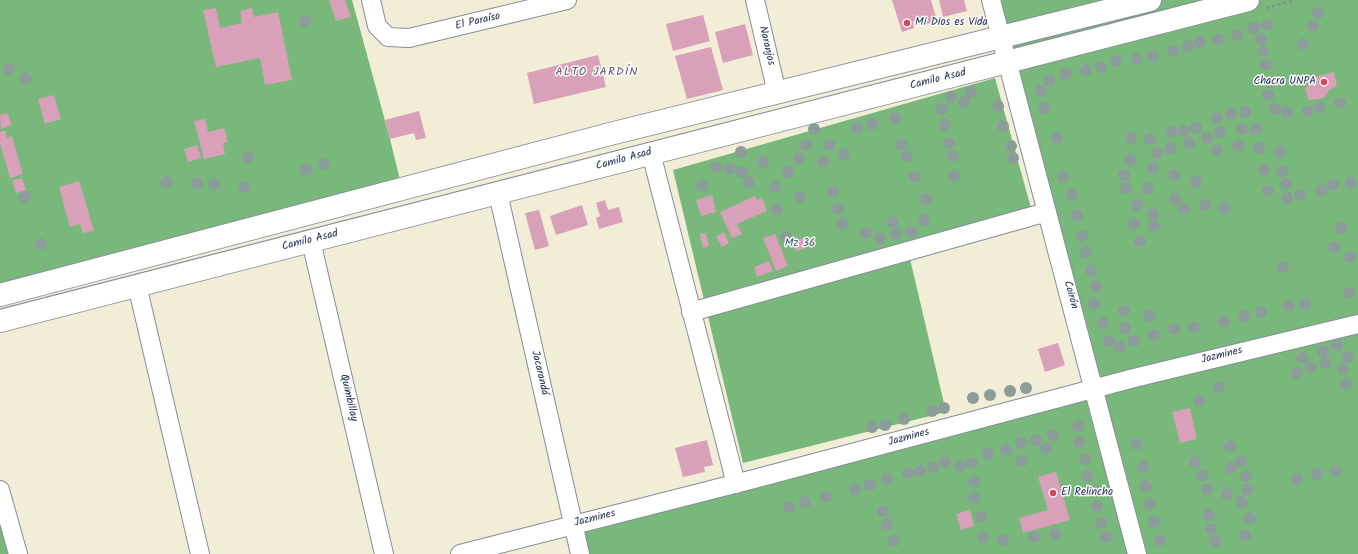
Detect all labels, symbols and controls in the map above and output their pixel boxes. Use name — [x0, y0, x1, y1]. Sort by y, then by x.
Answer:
street label: El Paraíso — [454, 10, 502, 34]
place label: Mi Dios es Vida — [915, 16, 988, 30]
marker: Mi Dios es Vida — [902, 18, 912, 28]
street label: Naranjos — [755, 25, 777, 67]
district label: ALTO JARDÍN — [556, 66, 638, 80]
street label: Camilo Asad — [909, 67, 967, 93]
place label: Chacra UNPA — [1254, 75, 1316, 89]
marker: Chacra UNPA — [1319, 77, 1329, 87]
street label: Camilo Asad — [595, 146, 653, 174]
street label: Camilo Asad — [281, 228, 339, 254]
park label: Mz 36 — [785, 237, 815, 251]
street label: Coirón — [1060, 279, 1080, 311]
street label: Jazmines — [1200, 345, 1244, 367]
street label: Jacarandá — [527, 349, 551, 397]
street label: Quimbillay — [336, 373, 360, 423]
street label: Jazmines — [887, 426, 931, 450]
place label: El Relincho — [1061, 486, 1113, 500]
marker: El Relincho — [1048, 488, 1058, 498]
street label: Jazmines — [573, 508, 617, 530]

